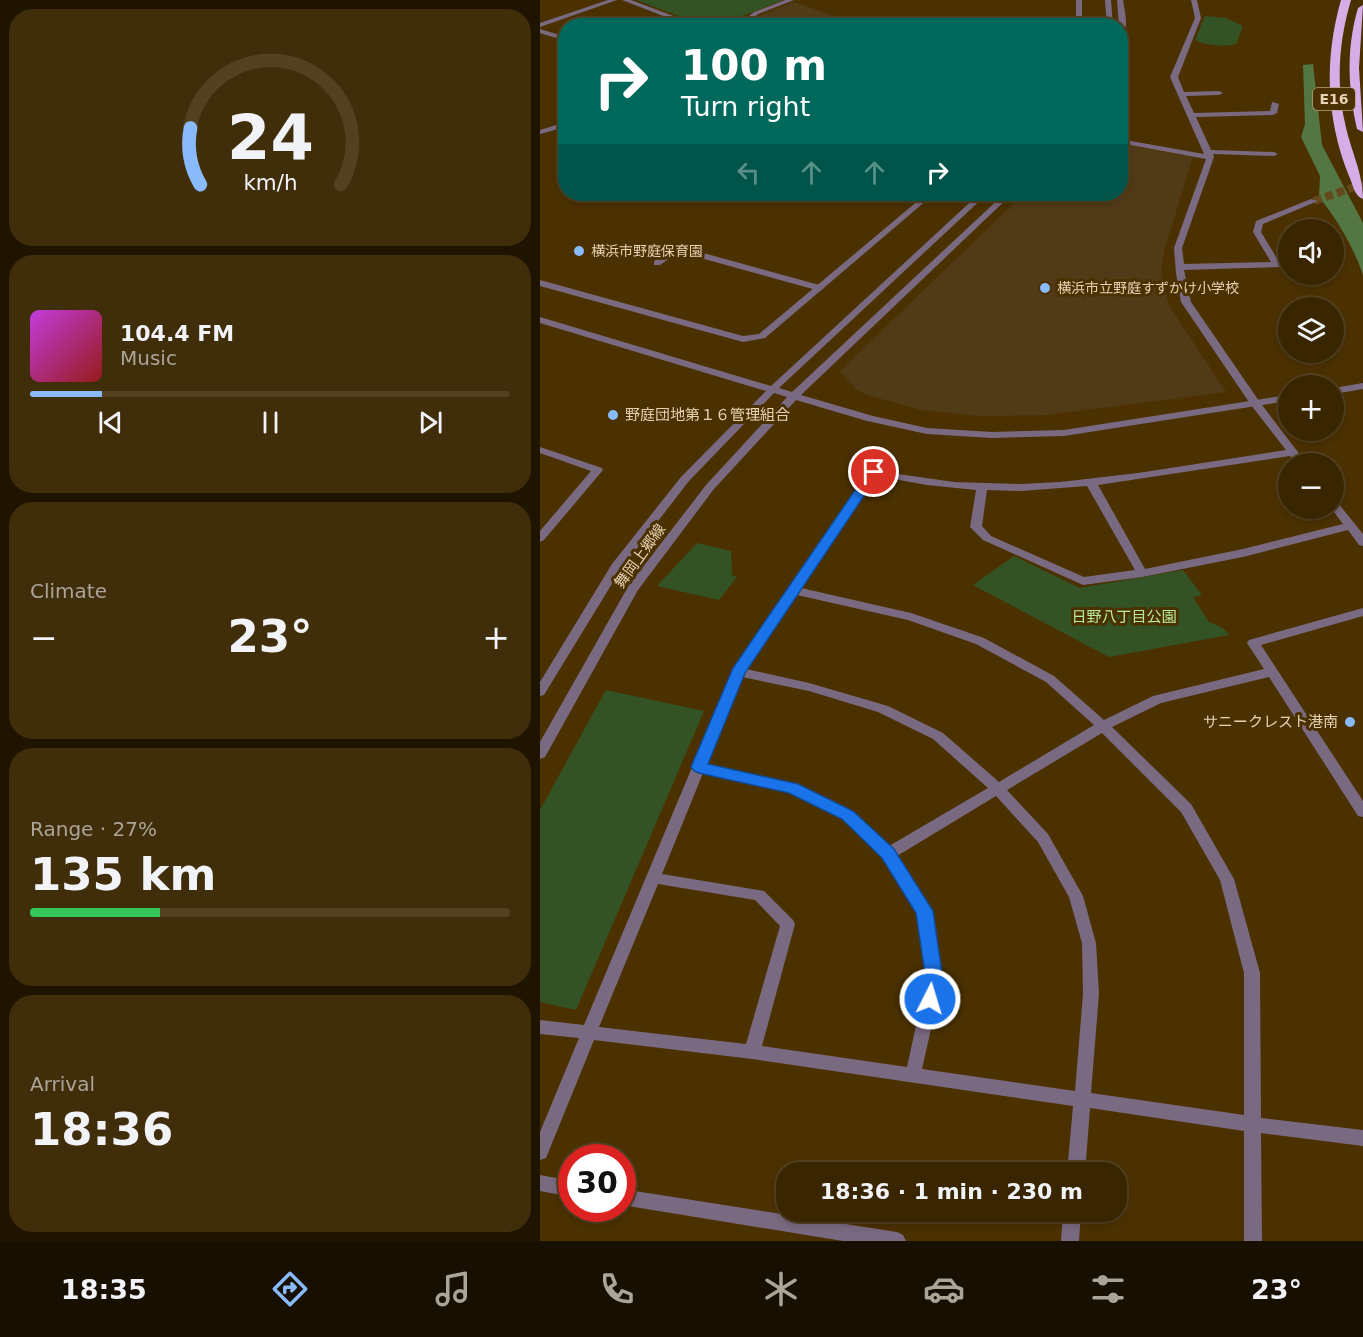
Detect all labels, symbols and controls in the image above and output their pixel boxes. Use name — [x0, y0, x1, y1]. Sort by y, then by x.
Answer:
text: 100 m — [681, 41, 827, 90]
icon: right — [582, 42, 660, 120]
road number: E16 — [1313, 88, 1355, 110]
text: Turn right — [681, 91, 810, 122]
text: 24 — [227, 101, 313, 174]
icon: left — [732, 156, 765, 189]
icon: ahead — [795, 156, 828, 189]
icon: ahead — [858, 156, 891, 189]
icon: right — [921, 156, 954, 189]
text: km/h — [243, 170, 297, 195]
map controls — [1278, 219, 1344, 519]
button: sound — [1278, 219, 1344, 285]
place label: 横浜市野庭保育園 — [591, 243, 703, 259]
marker: 横浜市野庭保育園 — [572, 244, 586, 258]
place label: 横浜市立野庭すずかけ小学校 — [1057, 280, 1239, 296]
marker: 横浜市立野庭すずかけ小学校 — [1038, 281, 1052, 295]
button: layers — [1278, 297, 1344, 363]
text: 104.4 FM — [120, 321, 234, 346]
text: Music — [120, 346, 177, 370]
button: + — [1278, 375, 1344, 441]
icon: previous — [94, 406, 127, 439]
icon: pause — [254, 406, 287, 439]
icon: next — [414, 406, 447, 439]
place label: 野庭団地第１６管理組合 — [625, 406, 790, 424]
marker: 野庭団地第１６管理組合 — [606, 408, 620, 422]
pin — [848, 446, 899, 497]
button: − — [1278, 453, 1344, 519]
icon: arrive — [857, 455, 890, 488]
street label: 舞岡上郷線 — [611, 520, 669, 592]
text: Climate — [30, 579, 107, 603]
park label: 日野八丁目公園 — [1071, 608, 1177, 626]
text: 23° — [227, 610, 313, 663]
text: − — [30, 618, 58, 657]
text: + — [482, 618, 510, 657]
place label: サニークレスト港南 — [1203, 713, 1338, 731]
marker: サニークレスト港南 — [1343, 715, 1357, 729]
text: Range · 27% — [30, 817, 157, 841]
text: 135 km — [30, 848, 216, 901]
position arrow — [898, 967, 962, 1031]
text: Arrival — [30, 1072, 95, 1096]
text: 18:36 — [30, 1103, 173, 1156]
speed limit sign: 30 — [558, 1144, 636, 1222]
text: 18:36 · 1 min · 230 m — [820, 1179, 1083, 1204]
icon: directions — [269, 1268, 311, 1310]
icon: music — [432, 1268, 474, 1310]
icon: phone — [596, 1268, 638, 1310]
icon: climate — [760, 1268, 802, 1310]
icon: car — [923, 1268, 965, 1310]
icon: filters — [1087, 1268, 1129, 1310]
text: 18:35 — [61, 1274, 147, 1305]
text: 23° — [1251, 1274, 1302, 1305]

